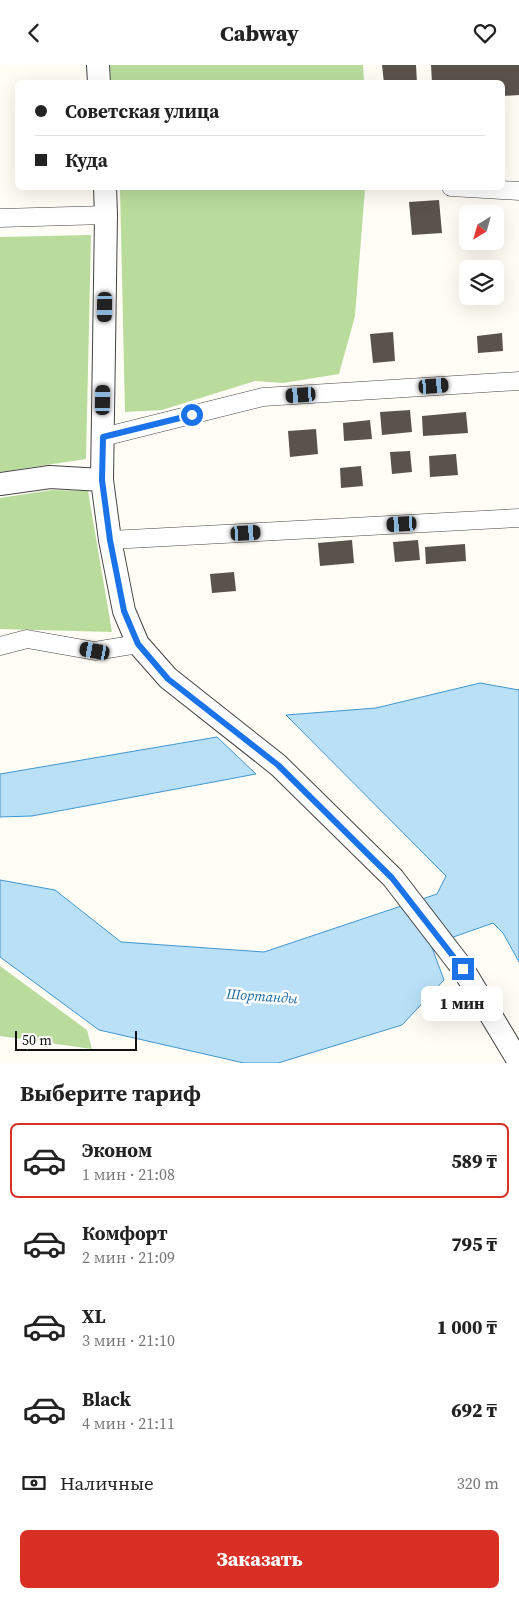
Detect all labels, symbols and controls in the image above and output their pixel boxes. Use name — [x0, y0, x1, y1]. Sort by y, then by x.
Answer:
text: Cabway — [220, 18, 299, 48]
icon: back — [20, 19, 48, 47]
icon: heart — [471, 19, 499, 47]
text: Советская улица — [65, 98, 219, 124]
text: Куда — [65, 147, 108, 173]
north arrow — [459, 205, 504, 250]
map controls — [459, 205, 504, 305]
button: layers — [459, 260, 504, 305]
car — [97, 292, 112, 322]
car — [418, 377, 449, 395]
car — [95, 385, 110, 415]
car — [285, 386, 316, 404]
route start — [181, 404, 203, 426]
car — [386, 516, 417, 532]
car — [230, 525, 261, 541]
car — [78, 641, 111, 661]
route end — [452, 958, 474, 980]
water label: Шортанды — [225, 983, 298, 1008]
callout: 1 мин — [422, 987, 504, 1021]
text: 1 мин — [440, 992, 484, 1014]
scale bar — [15, 1028, 138, 1051]
text: 50 m — [22, 1030, 52, 1050]
text: Выберите тариф — [20, 1078, 201, 1108]
text: Эконом — [82, 1137, 152, 1163]
icon: car — [22, 1138, 67, 1183]
text: 589 ₸ — [451, 1148, 497, 1174]
text: 1 мин · 21:08 — [82, 1163, 175, 1185]
text: Комфорт — [82, 1220, 168, 1246]
icon: car — [22, 1221, 67, 1266]
text: 795 ₸ — [451, 1231, 497, 1257]
text: 2 мин · 21:09 — [82, 1246, 175, 1268]
text: XL — [82, 1303, 105, 1329]
icon: car — [22, 1304, 67, 1349]
text: 1 000 ₸ — [437, 1314, 497, 1340]
text: 3 мин · 21:10 — [82, 1329, 175, 1351]
text: Black — [82, 1386, 131, 1412]
icon: car — [22, 1387, 67, 1432]
text: 692 ₸ — [451, 1397, 497, 1423]
text: 4 мин · 21:11 — [82, 1412, 175, 1434]
icon: cash — [20, 1469, 48, 1497]
text: Наличные — [60, 1470, 154, 1496]
text: 320 m — [457, 1472, 499, 1494]
button: Заказать — [20, 1530, 499, 1588]

